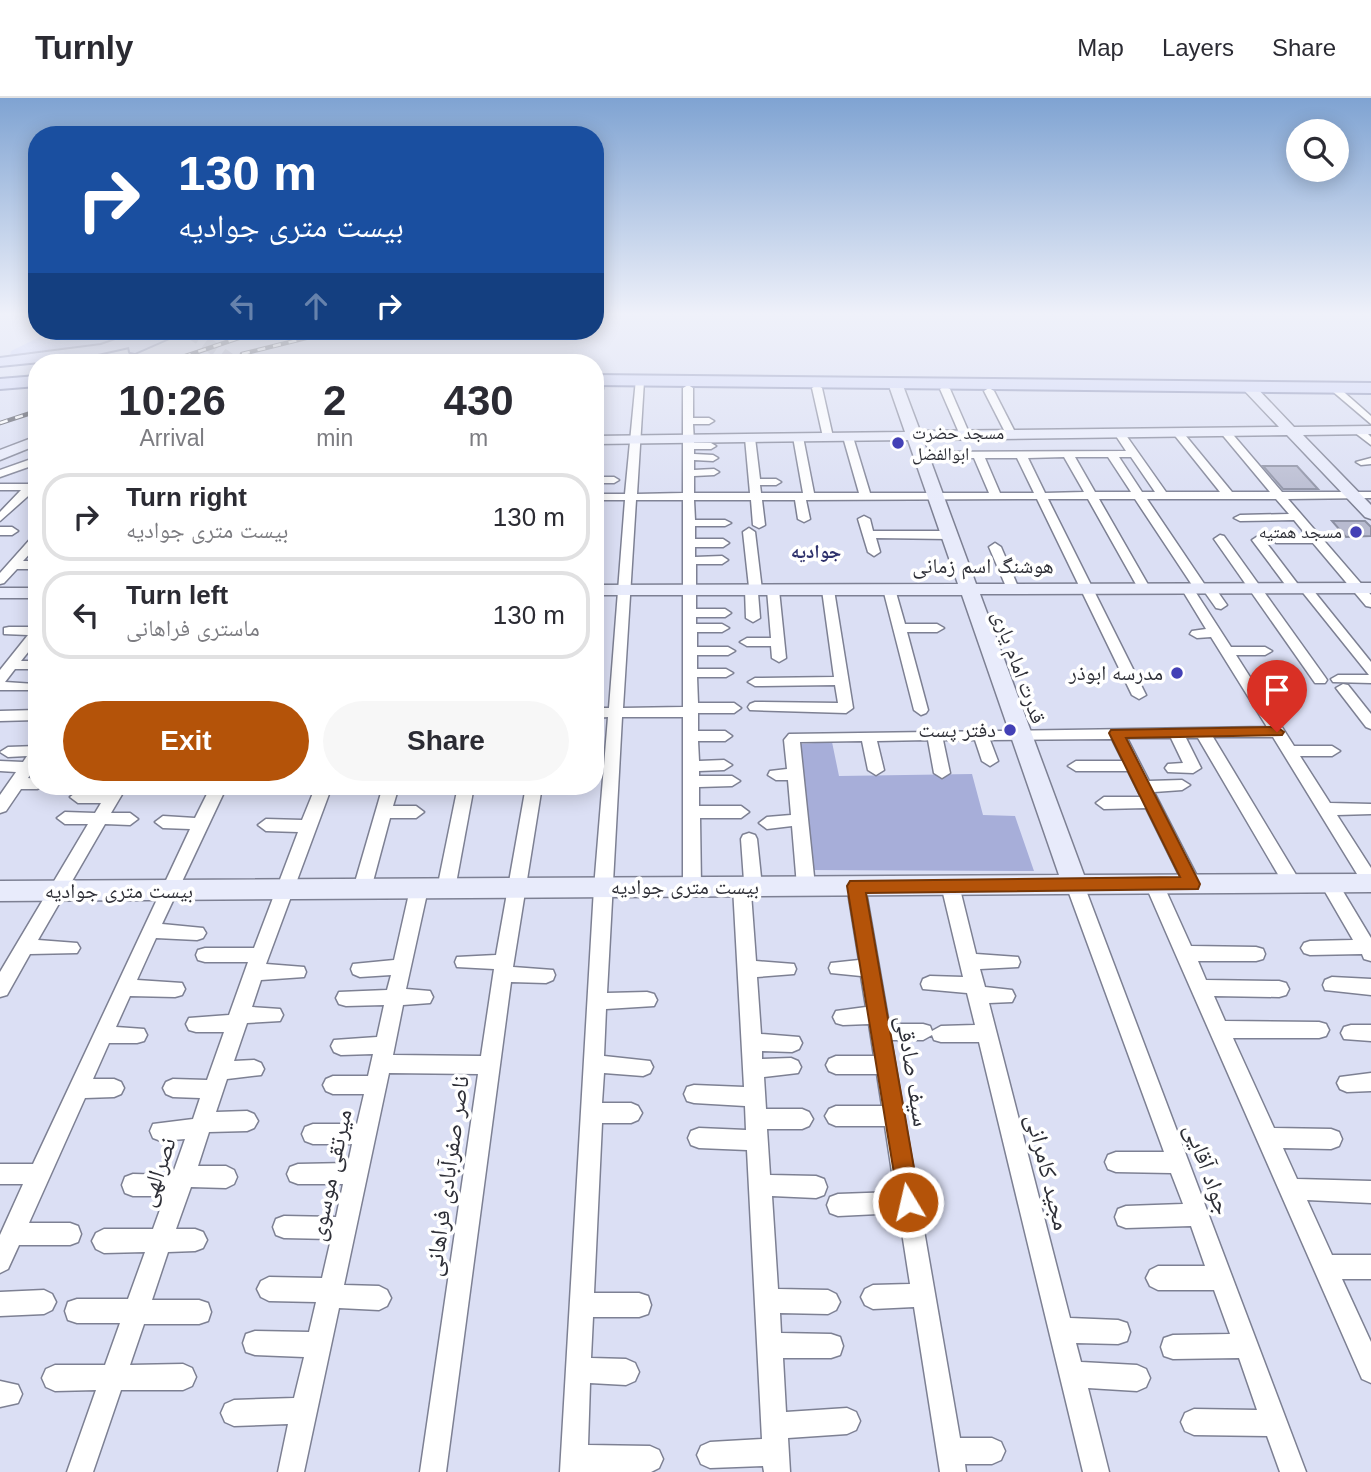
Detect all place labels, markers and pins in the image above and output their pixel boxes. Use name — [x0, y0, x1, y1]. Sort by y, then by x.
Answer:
place label: مسجد حضرت ابوالفضل — [912, 423, 1004, 465]
marker: مسجد حضرت ابوالفضل — [890, 435, 906, 451]
place label: مسجد همتیه — [1259, 522, 1342, 542]
marker: مسجد همتیه — [1348, 524, 1364, 540]
pin — [1247, 660, 1307, 732]
place label: مدرسه ابوذر — [1068, 661, 1163, 685]
marker: مدرسه ابوذر — [1169, 665, 1185, 681]
place label: دفتر پست — [918, 718, 996, 742]
marker: دفتر پست — [1002, 722, 1018, 738]

